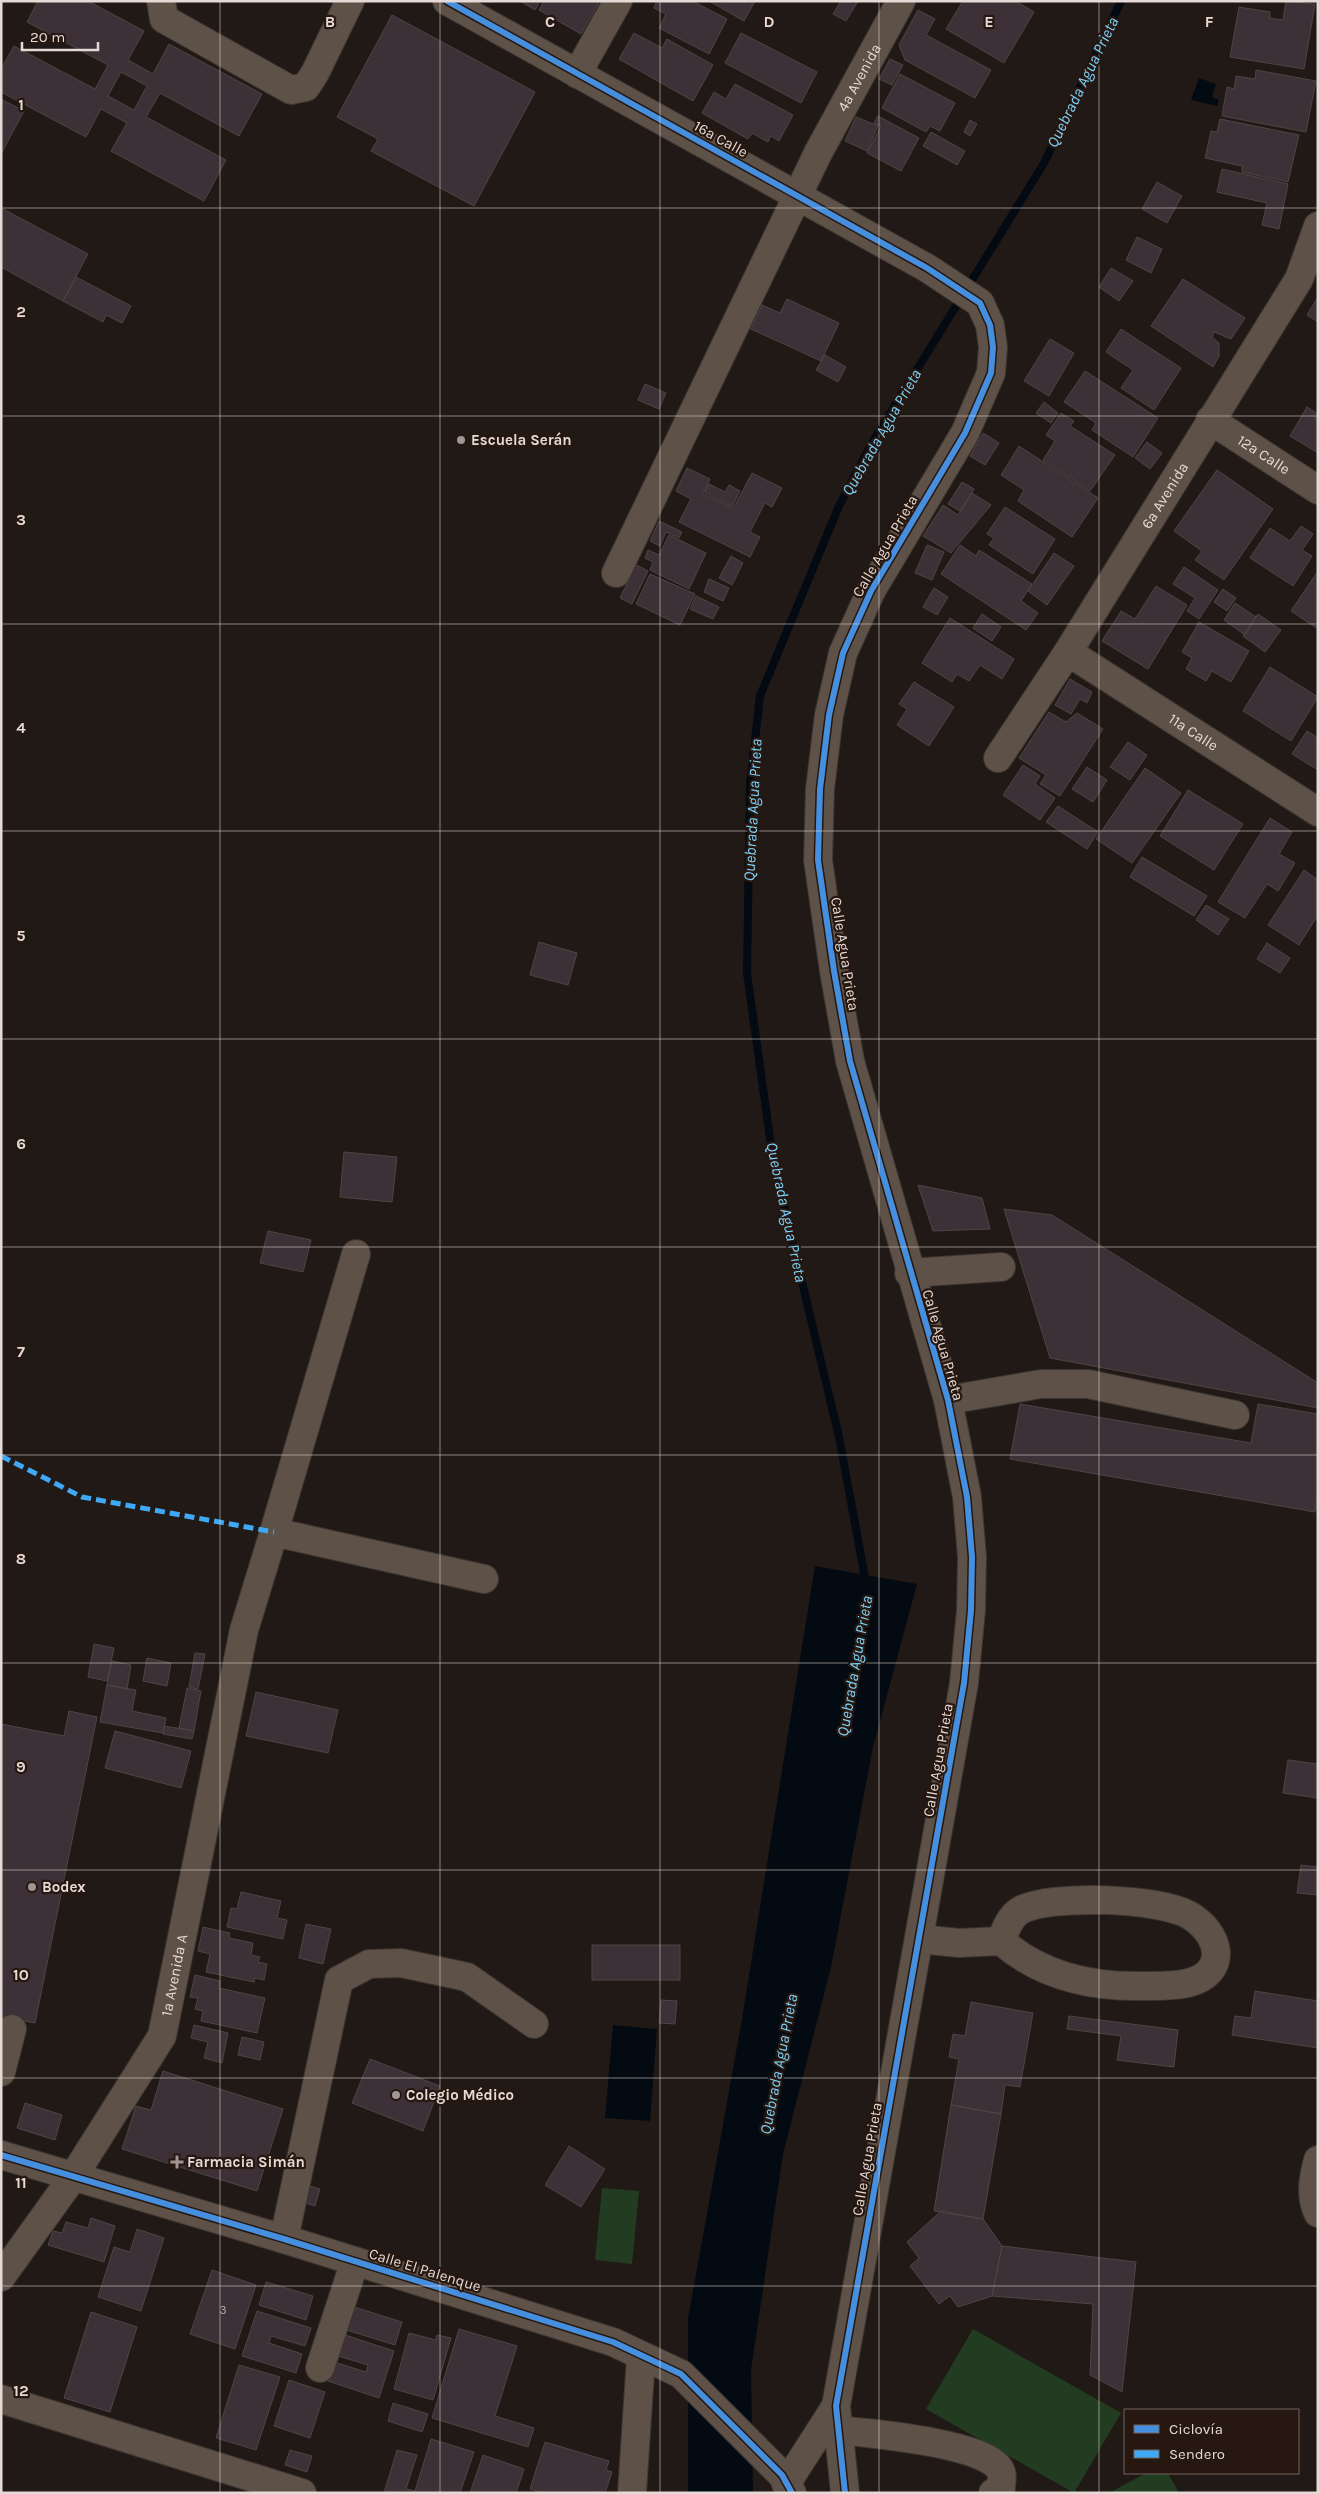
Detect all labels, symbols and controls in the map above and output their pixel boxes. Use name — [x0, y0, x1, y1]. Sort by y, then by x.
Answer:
text: B — [325, 12, 335, 31]
text: C — [545, 12, 555, 31]
text: D — [764, 12, 775, 31]
text: E — [984, 12, 994, 31]
text: F — [1205, 12, 1214, 31]
water label: Quebrada Agua Prieta — [1043, 14, 1122, 151]
scale bar — [22, 20, 99, 52]
text: 20 m — [30, 28, 65, 46]
street label: 4a Avenida — [833, 41, 885, 115]
text: 1 — [18, 95, 24, 114]
street label: 16a Calle — [691, 117, 751, 161]
text: 2 — [16, 302, 26, 321]
water label: Quebrada Agua Prieta — [838, 366, 925, 499]
place label: Escuela Serán — [471, 431, 572, 449]
street label: 12a Calle — [1234, 431, 1293, 478]
marker: Escuela Serán — [455, 434, 467, 446]
street label: 6a Avenida — [1138, 459, 1192, 532]
street label: Calle Agua Prieta — [848, 492, 922, 600]
text: 3 — [16, 510, 26, 529]
street label: 11a Calle — [1165, 710, 1222, 755]
text: 4 — [16, 718, 26, 737]
water label: Quebrada Agua Prieta — [739, 738, 766, 882]
street label: Calle Agua Prieta — [827, 896, 863, 1012]
text: 5 — [16, 926, 26, 945]
text: 6 — [16, 1134, 26, 1153]
water label: Quebrada Agua Prieta — [762, 1140, 811, 1284]
street label: Calle Agua Prieta — [919, 1287, 967, 1403]
text: 7 — [17, 1342, 25, 1361]
text: 8 — [16, 1549, 26, 1568]
water label: Quebrada Agua Prieta — [833, 1594, 876, 1738]
street label: Calle Agua Prieta — [919, 1702, 957, 1818]
text: 9 — [16, 1757, 26, 1776]
place label: Bodex — [42, 1878, 86, 1896]
marker: Bodex — [26, 1881, 38, 1893]
street label: 1a Avenida A — [157, 1932, 191, 2018]
text: 10 — [13, 1965, 29, 1984]
water label: Quebrada Agua Prieta — [756, 1992, 801, 2136]
place label: Colegio Médico — [406, 2086, 514, 2104]
marker: Colegio Médico — [390, 2089, 402, 2101]
street label: Calle Agua Prieta — [848, 2101, 886, 2217]
place label: Farmacia Simán — [187, 2153, 305, 2171]
marker: Farmacia Simán — [171, 2156, 183, 2168]
text: 11 — [15, 2173, 27, 2192]
street label: Calle El Palenque — [367, 2244, 483, 2296]
house number: 3 — [219, 2303, 227, 2317]
text: 12 — [13, 2381, 29, 2400]
legend — [1124, 2409, 1299, 2474]
text: Ciclovía — [1169, 2420, 1223, 2438]
text: Sendero — [1169, 2445, 1225, 2463]

